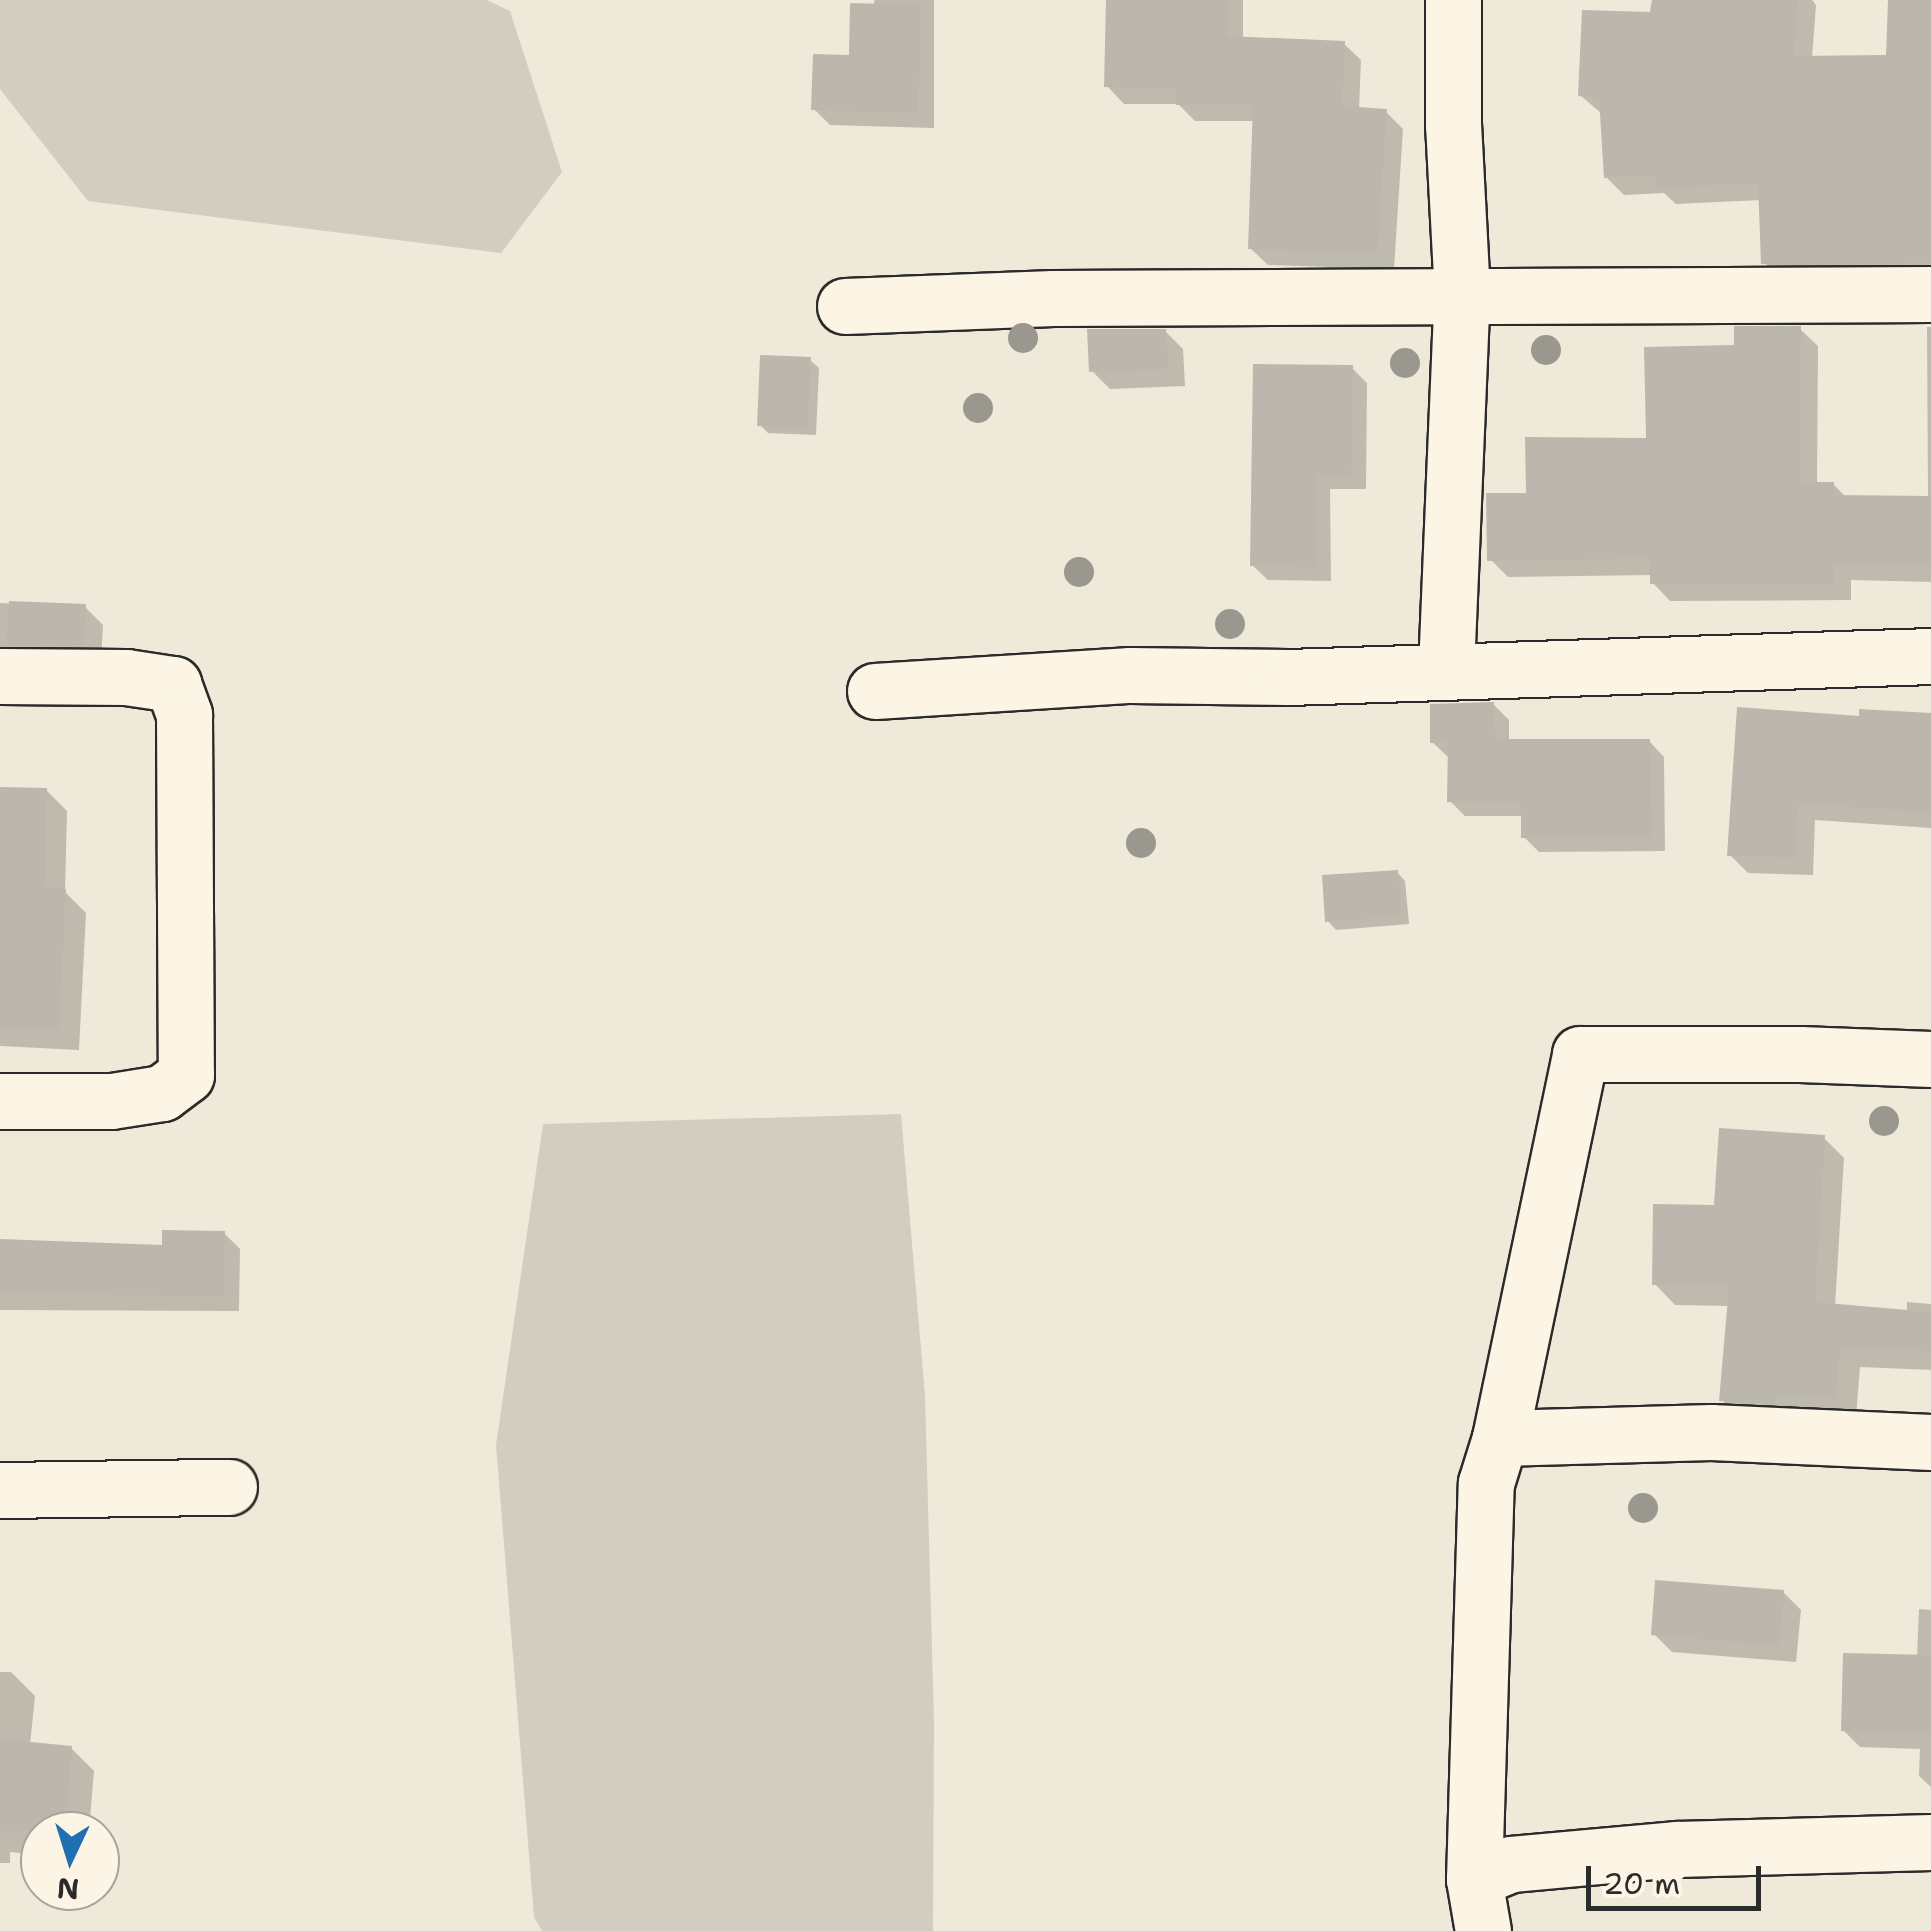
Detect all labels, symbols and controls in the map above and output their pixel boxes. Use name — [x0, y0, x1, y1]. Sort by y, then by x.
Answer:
north arrow — [20, 1811, 120, 1911]
scale bar — [1591, 1846, 1766, 1908]
text: 20 m — [1603, 1863, 1680, 1904]
text: N — [56, 1869, 80, 1909]

